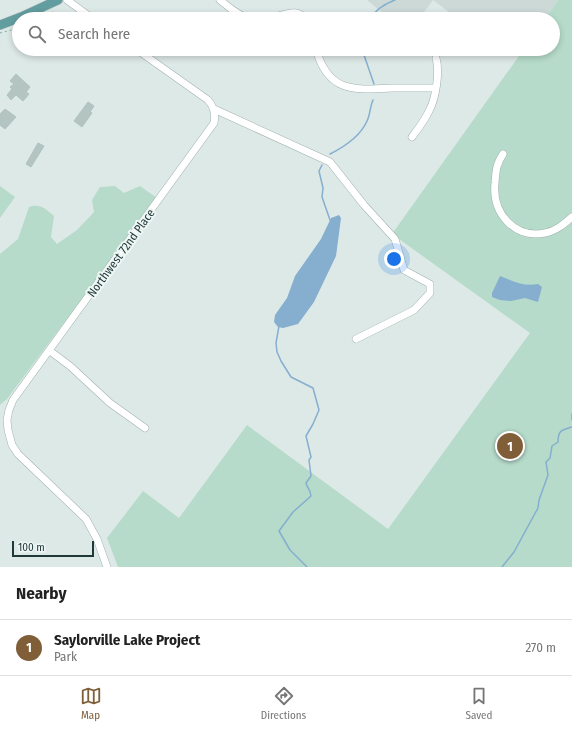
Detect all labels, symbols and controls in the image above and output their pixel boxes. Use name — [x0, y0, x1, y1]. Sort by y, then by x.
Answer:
search box — [12, 12, 560, 56]
icon: search — [26, 23, 48, 45]
text: Search here — [58, 25, 130, 43]
street label: Northwest 72nd Place — [84, 206, 158, 300]
your location — [384, 249, 404, 269]
pin: 1 — [497, 431, 523, 461]
scale bar — [12, 539, 94, 558]
text: 100 m — [18, 541, 45, 554]
text: Nearby — [16, 583, 67, 604]
text: Saylorville Lake Project — [54, 631, 200, 649]
text: 1 — [26, 640, 32, 655]
text: 270 m — [525, 640, 556, 655]
text: Park — [54, 649, 77, 664]
tab: Map — [80, 685, 102, 722]
tab: Directions — [261, 685, 306, 722]
tab: Saved — [466, 685, 492, 722]

